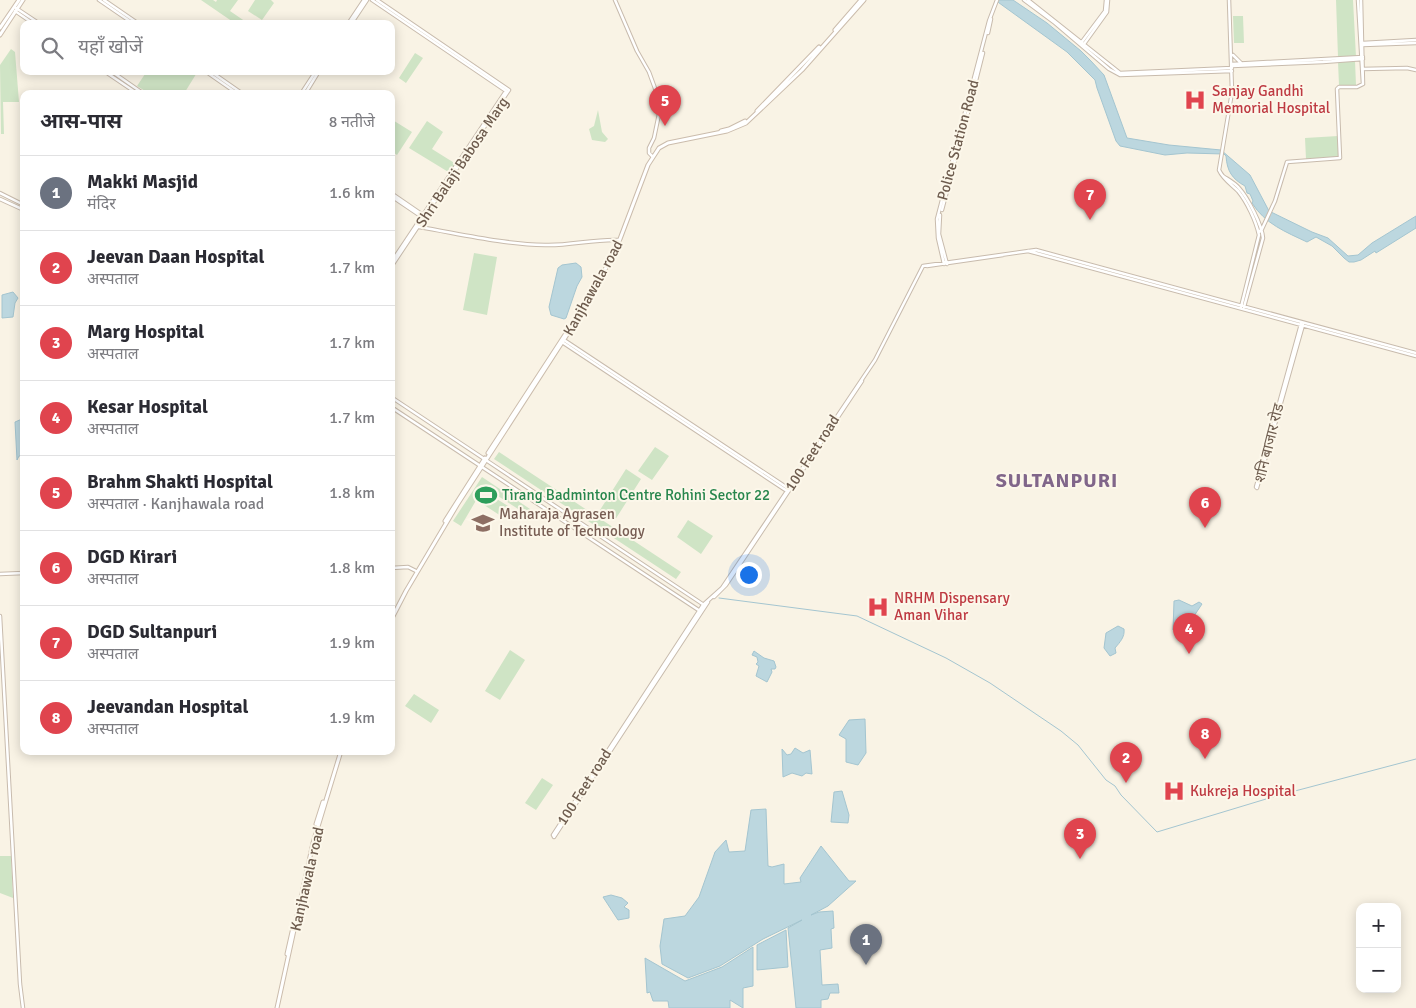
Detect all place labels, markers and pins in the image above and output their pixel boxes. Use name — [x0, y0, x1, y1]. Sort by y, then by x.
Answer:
place label: Sanjay Gandhi Memorial Hospital — [1212, 82, 1330, 117]
pin: 5 — [649, 85, 681, 126]
hospital icon: Sanjay Gandhi Memorial Hospital — [1182, 87, 1208, 113]
pin: 7 — [1074, 179, 1106, 220]
sports icon: Tirang Badminton Centre Rohini Sector 22 — [473, 482, 499, 508]
place label: Tirang Badminton Centre Rohini Sector 22 — [502, 486, 770, 504]
pin: 6 — [1189, 487, 1221, 528]
place label: Maharaja Agrasen Institute of Technology — [499, 505, 645, 540]
school or university icon: Maharaja Agrasen Institute of Technology — [470, 510, 496, 536]
place label: NRHM Dispensary Aman Vihar — [894, 589, 1010, 624]
hospital icon: NRHM Dispensary Aman Vihar — [865, 594, 891, 620]
pin: 4 — [1173, 613, 1205, 654]
pin: 8 — [1189, 718, 1221, 759]
pin: 2 — [1110, 742, 1142, 783]
hospital icon: Kukreja Hospital — [1161, 778, 1187, 804]
place label: Kukreja Hospital — [1190, 782, 1296, 800]
pin: 3 — [1064, 818, 1096, 859]
pin: 1 — [850, 924, 882, 965]

